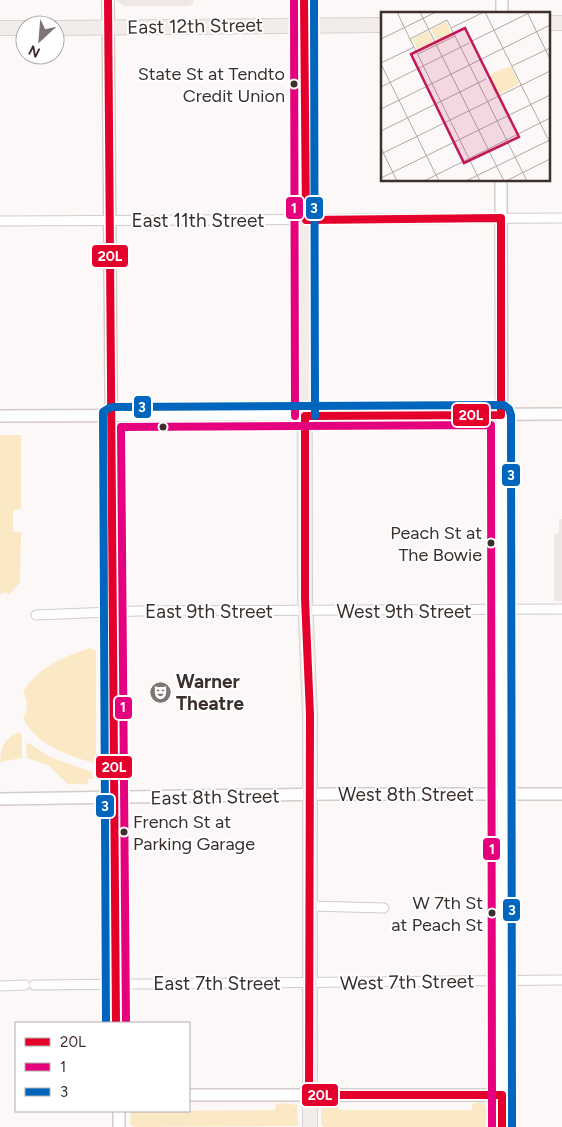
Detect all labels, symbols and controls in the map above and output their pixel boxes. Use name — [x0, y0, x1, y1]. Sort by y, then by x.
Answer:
inset map — [381, 12, 550, 181]
street label: East 12th Street — [127, 13, 263, 39]
north arrow — [15, 15, 65, 65]
text: N — [26, 41, 43, 61]
place label: State St at Tendto Credit Union — [138, 63, 285, 107]
marker: State St at Tendto Credit Union — [289, 79, 299, 89]
line badge: 1 — [285, 196, 304, 220]
line badge: 3 — [305, 196, 324, 220]
text: 1 — [291, 200, 297, 217]
text: 3 — [310, 200, 318, 217]
street label: East 11th Street — [131, 209, 265, 232]
line badge: 20L — [91, 244, 129, 268]
text: 20L — [98, 248, 123, 265]
line badge: 3 — [133, 395, 152, 419]
text: 3 — [138, 399, 146, 416]
line badge: 20L — [452, 403, 490, 427]
text: 20L — [459, 407, 484, 424]
unlabelled marker — [158, 422, 168, 432]
line badge: 3 — [501, 463, 521, 487]
text: 3 — [507, 467, 515, 484]
place label: Peach St at The Bowie — [390, 522, 482, 566]
marker: Peach St at The Bowie — [486, 538, 496, 548]
street label: East 9th Street — [145, 600, 273, 623]
street label: West 9th Street — [336, 600, 472, 623]
place label: Warner Theatre — [176, 670, 244, 715]
theatre icon: Warner Theatre — [148, 680, 172, 704]
line badge: 1 — [114, 696, 133, 720]
text: 1 — [120, 699, 126, 716]
line badge: 20L — [95, 755, 133, 779]
text: 20L — [102, 759, 127, 776]
street label: West 8th Street — [338, 783, 474, 806]
street label: East 8th Street — [150, 784, 280, 810]
line badge: 3 — [95, 794, 115, 818]
text: 3 — [101, 798, 109, 815]
place label: French St at Parking Garage — [133, 811, 255, 855]
marker: French St at Parking Garage — [119, 827, 129, 837]
line badge: 1 — [482, 837, 501, 861]
text: 1 — [489, 841, 495, 858]
place label: W 7th St at Peach St — [391, 892, 483, 936]
line badge: 3 — [502, 898, 521, 922]
text: 3 — [508, 902, 516, 919]
marker: W 7th St at Peach St — [487, 908, 497, 918]
street label: West 7th Street — [340, 969, 474, 995]
street label: East 7th Street — [153, 972, 281, 995]
legend — [15, 1022, 190, 1112]
text: 20L — [60, 1033, 86, 1051]
text: 1 — [60, 1058, 66, 1076]
text: 3 — [60, 1083, 68, 1101]
line badge: 20L — [301, 1083, 339, 1107]
text: 20L — [308, 1087, 333, 1104]

